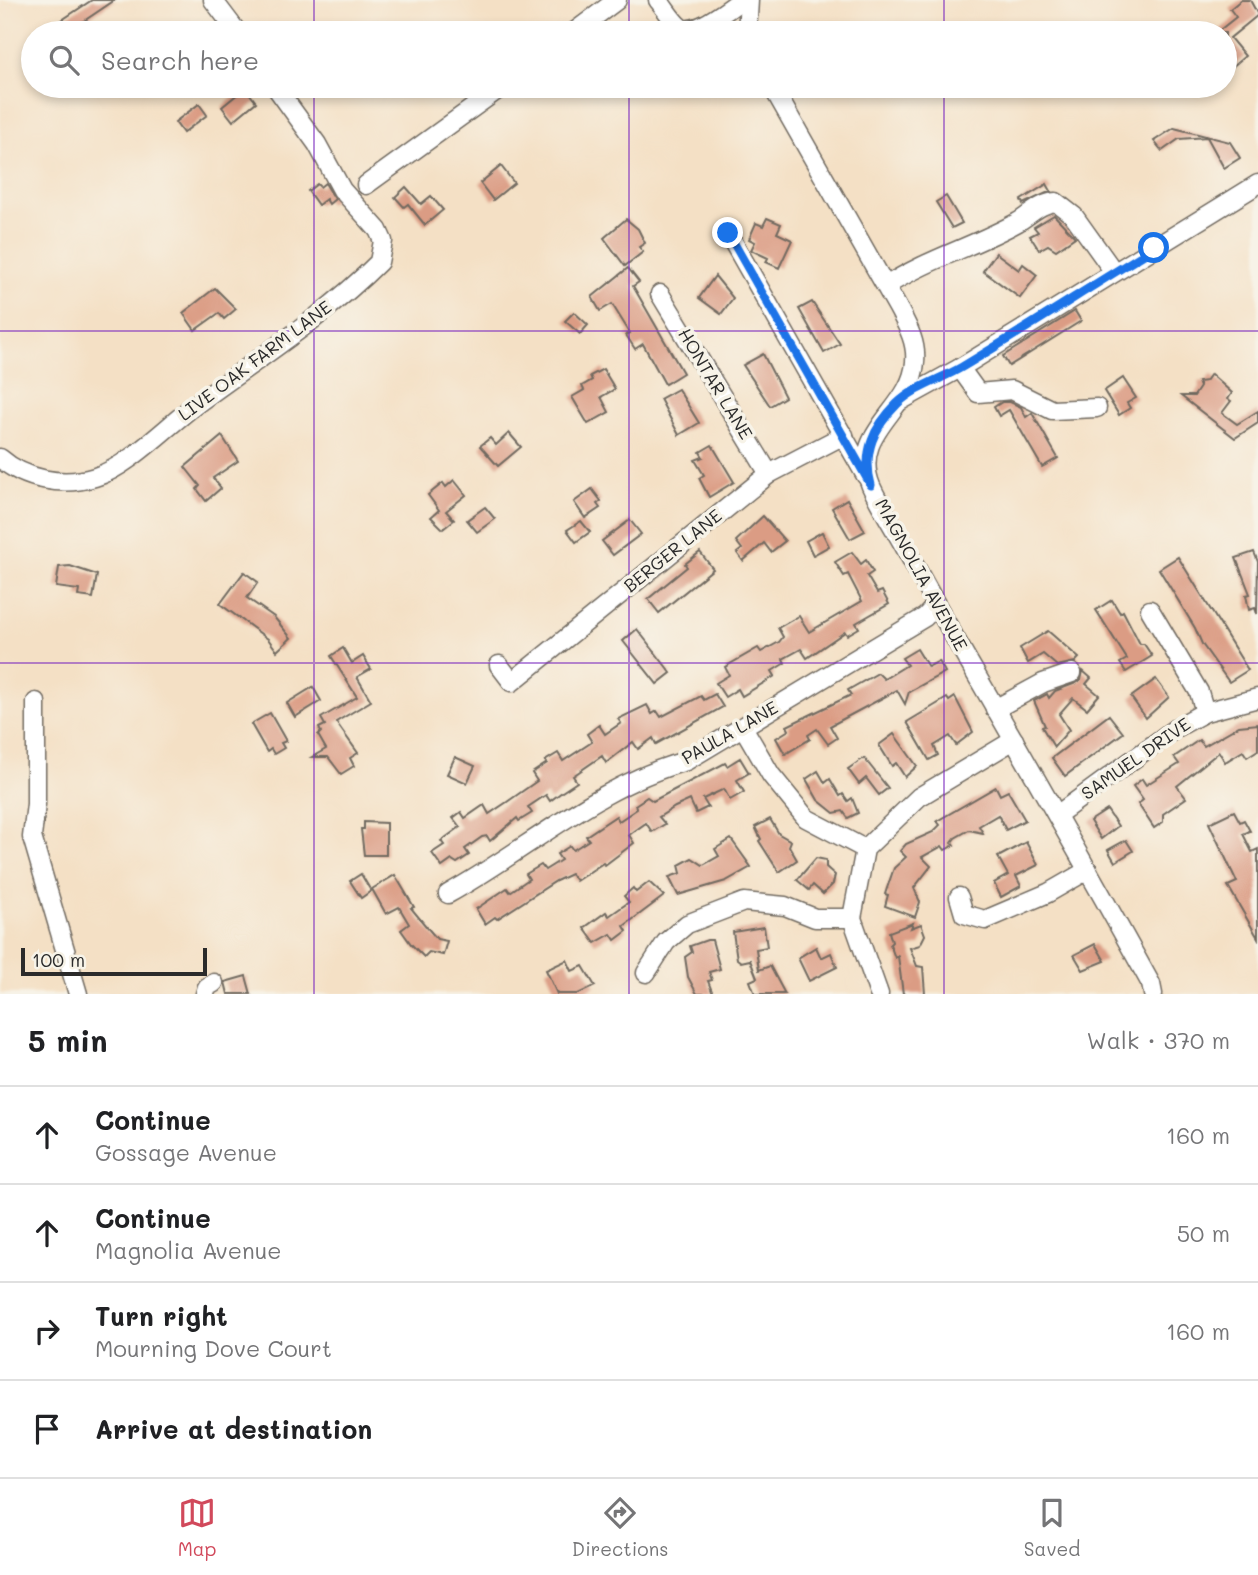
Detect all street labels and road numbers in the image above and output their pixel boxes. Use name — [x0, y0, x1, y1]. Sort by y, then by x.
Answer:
street label: LIVE OAK FARM LANE — [173, 295, 336, 426]
street label: HONTAR LANE — [673, 323, 759, 444]
street label: MAGNOLIA AVENUE — [870, 494, 974, 655]
street label: BERGER LANE — [618, 503, 726, 597]
street label: PAULA LANE — [677, 695, 782, 769]
street label: SAMUEL DRIVE — [1076, 712, 1195, 805]

